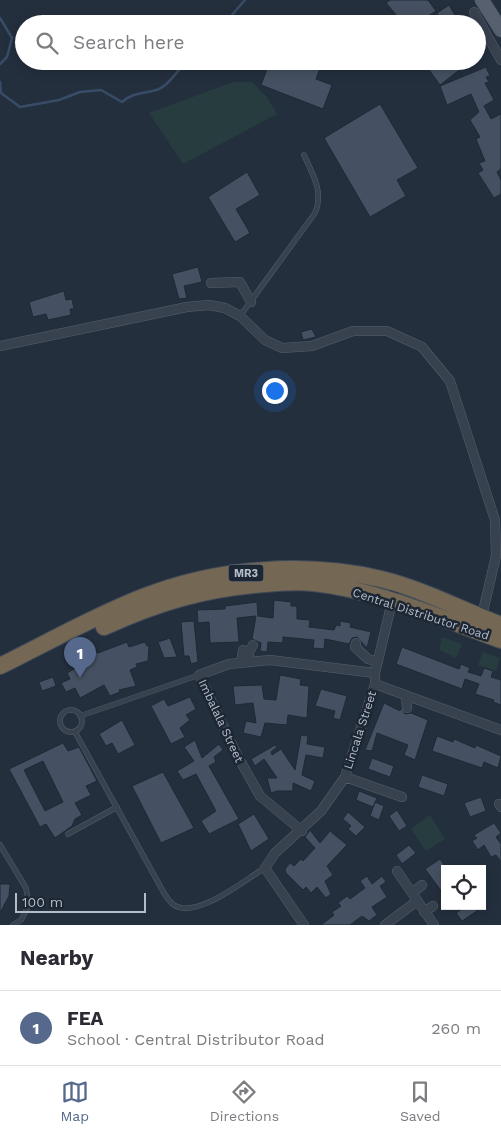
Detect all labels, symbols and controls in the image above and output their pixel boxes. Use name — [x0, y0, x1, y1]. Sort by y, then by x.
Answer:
search box — [15, 15, 486, 70]
icon: search — [33, 29, 61, 57]
text: Search here — [73, 31, 184, 54]
your location — [262, 378, 288, 404]
road number: MR3 — [228, 564, 264, 582]
street label: Central Distributor Road — [351, 585, 491, 643]
pin: 1 — [64, 637, 96, 678]
street label: Imbalala Street — [196, 677, 246, 765]
street label: Lincala Street — [341, 689, 379, 771]
map controls — [441, 865, 486, 910]
button: locate — [441, 865, 486, 910]
scale bar — [15, 890, 146, 913]
text: 100 m — [22, 894, 63, 910]
text: Nearby — [20, 945, 93, 970]
text: FEA — [67, 1007, 103, 1030]
text: 1 — [33, 1019, 39, 1038]
text: 260 m — [431, 1019, 481, 1038]
text: School · Central Distributor Road — [67, 1030, 325, 1049]
tab: Map — [60, 1078, 89, 1124]
tab: Directions — [210, 1078, 279, 1124]
tab: Saved — [400, 1078, 441, 1124]

